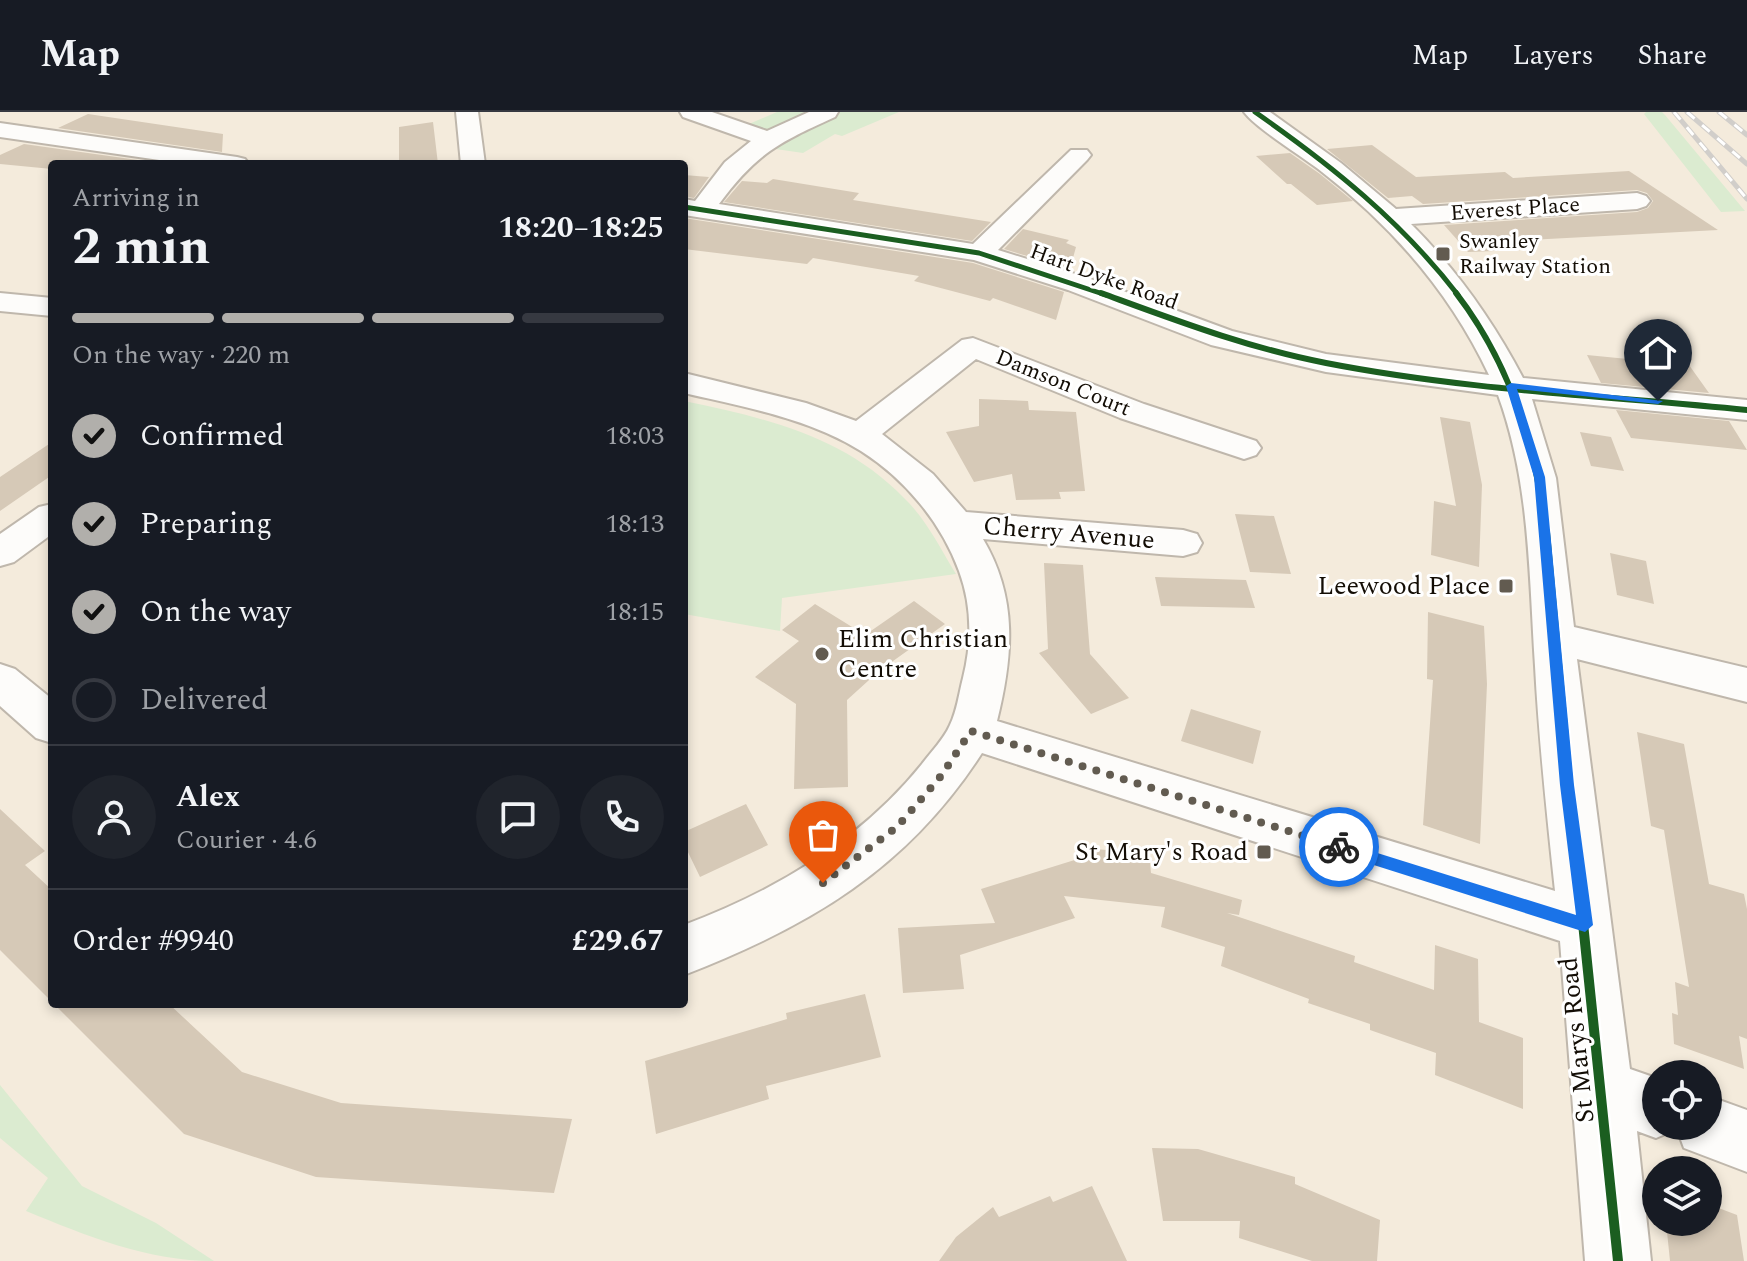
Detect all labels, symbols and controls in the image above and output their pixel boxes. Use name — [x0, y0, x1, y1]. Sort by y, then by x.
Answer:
text: Map — [40, 26, 120, 84]
text: Map — [1412, 34, 1468, 77]
text: Layers — [1512, 34, 1594, 77]
text: Share — [1638, 34, 1707, 77]
text: Arriving in — [72, 178, 200, 218]
street label: Everest Place — [1449, 188, 1581, 230]
text: 18:20–18:25 — [498, 205, 664, 251]
text: 2 min — [72, 208, 210, 287]
place label: Swanley Railway Station — [1459, 225, 1611, 283]
street label: Hart Dyke Road — [1025, 235, 1183, 319]
marker: Swanley Railway Station — [1434, 245, 1452, 263]
pin — [1624, 319, 1692, 401]
icon: home — [1636, 331, 1680, 375]
text: On the way · 220 m — [72, 335, 290, 375]
street label: Damson Court — [990, 341, 1136, 425]
text: Confirmed — [140, 413, 284, 459]
icon: check — [72, 414, 116, 458]
text: 18:03 — [605, 416, 664, 456]
text: Preparing — [140, 501, 272, 547]
icon: check — [72, 502, 116, 546]
text: 18:13 — [605, 504, 664, 544]
street label: Cherry Avenue — [982, 506, 1156, 560]
place label: Leewood Place — [1317, 566, 1490, 606]
marker: Leewood Place — [1497, 577, 1515, 595]
text: On the way — [140, 589, 291, 635]
icon: check — [72, 590, 116, 634]
text: 18:15 — [605, 592, 664, 632]
place label: Elim Christian Centre — [838, 619, 1008, 689]
marker: Elim Christian Centre — [813, 645, 831, 663]
text: Delivered — [140, 677, 268, 723]
text: Alex — [176, 774, 240, 820]
button: person — [72, 775, 156, 859]
button: chat — [476, 775, 560, 859]
button: phone — [580, 775, 664, 859]
pin — [789, 801, 857, 883]
courier — [1299, 807, 1379, 887]
icon: bag — [801, 813, 845, 857]
text: Courier · 4.6 — [176, 820, 317, 860]
icon: bike — [1317, 825, 1361, 869]
place label: St Mary's Road — [1075, 832, 1248, 872]
marker: St Mary's Road — [1255, 843, 1273, 861]
text: Order #9940 — [72, 918, 234, 964]
text: £29.67 — [572, 918, 664, 964]
street label: St Marys Road — [1548, 955, 1606, 1125]
map controls — [1642, 1060, 1722, 1236]
button: locate — [1642, 1060, 1722, 1140]
button: layers — [1642, 1156, 1722, 1236]

